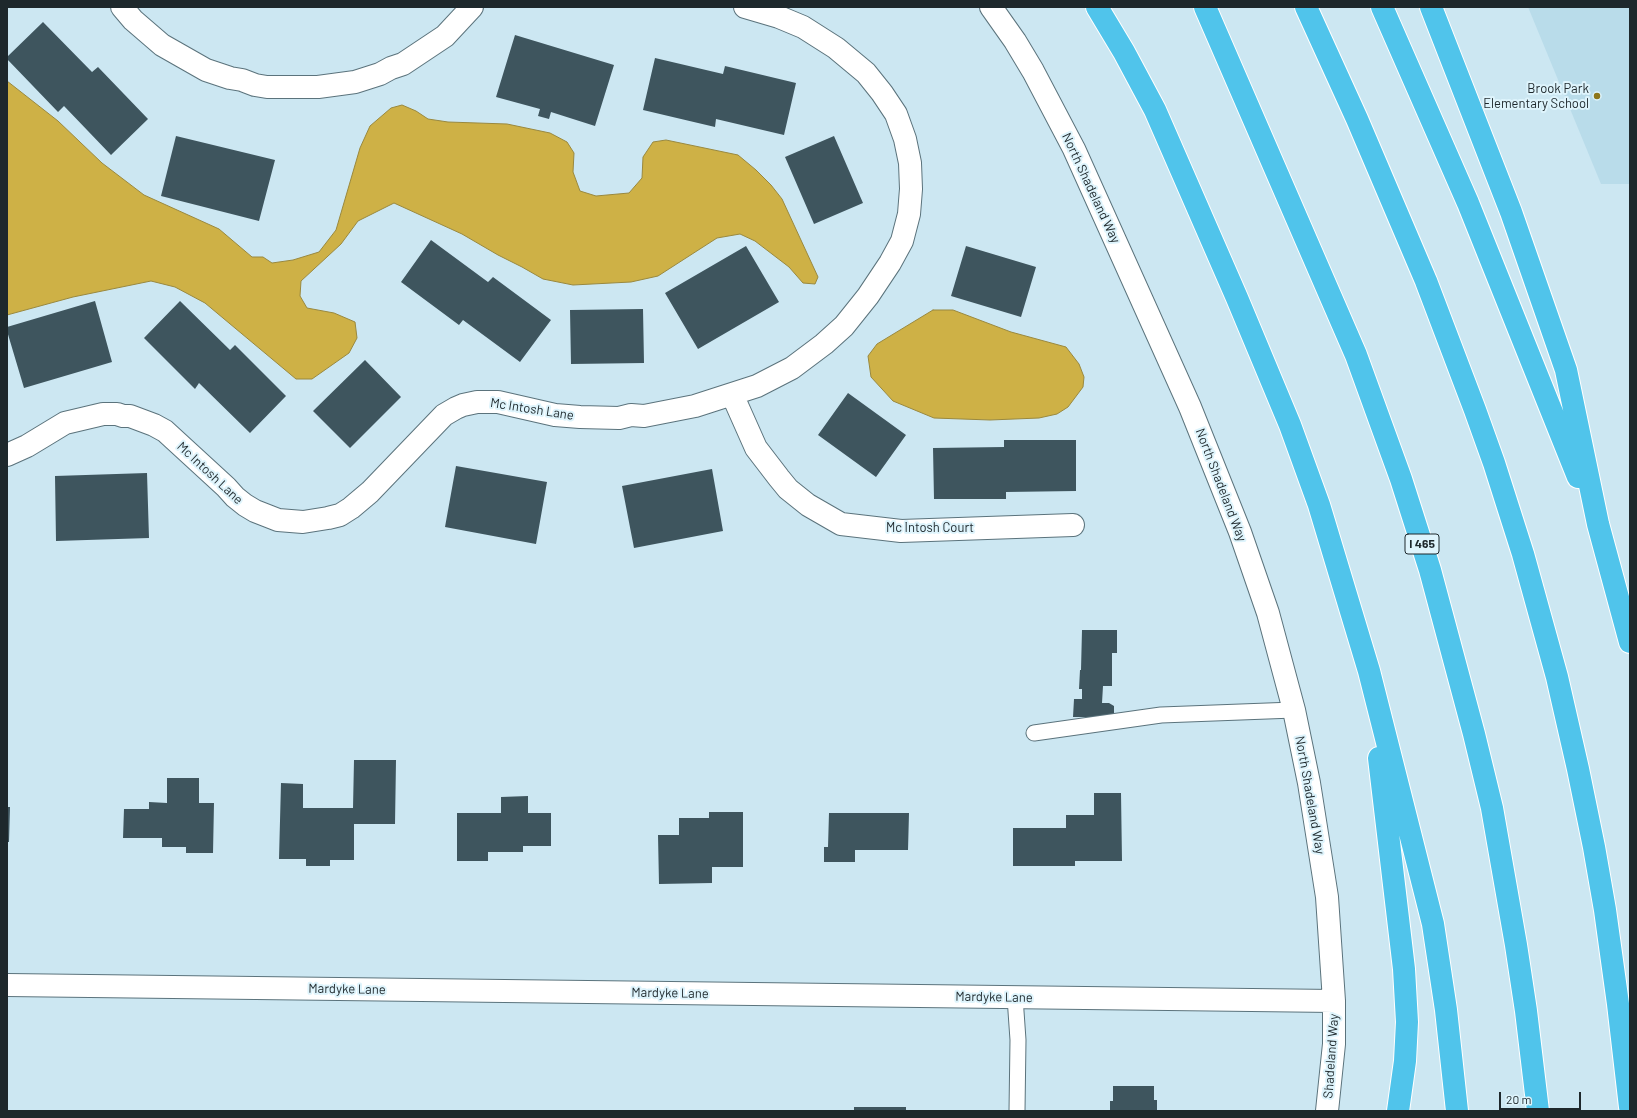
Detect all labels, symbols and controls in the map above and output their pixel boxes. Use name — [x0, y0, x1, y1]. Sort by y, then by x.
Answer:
place label: Brook Park Elementary School — [1483, 81, 1589, 112]
marker: Brook Park Elementary School — [1592, 91, 1602, 101]
street label: North Shadeland Way — [1059, 130, 1123, 246]
street label: Mc Intosh Lane — [489, 395, 575, 423]
street label: North Shadeland Way — [1192, 426, 1250, 544]
street label: Mc Intosh Lane — [174, 439, 246, 507]
street label: Mc Intosh Court — [886, 520, 974, 536]
road number: I 465 — [1405, 534, 1439, 554]
street label: North Shadeland Way — [1292, 735, 1328, 855]
street label: Mardyke Lane — [308, 981, 386, 997]
street label: Mardyke Lane — [631, 985, 709, 1001]
street label: Mardyke Lane — [955, 989, 1033, 1005]
street label: Shadeland Way — [1320, 1013, 1342, 1099]
scale bar — [1501, 1084, 1583, 1110]
text: 20 m — [1506, 1092, 1532, 1106]

